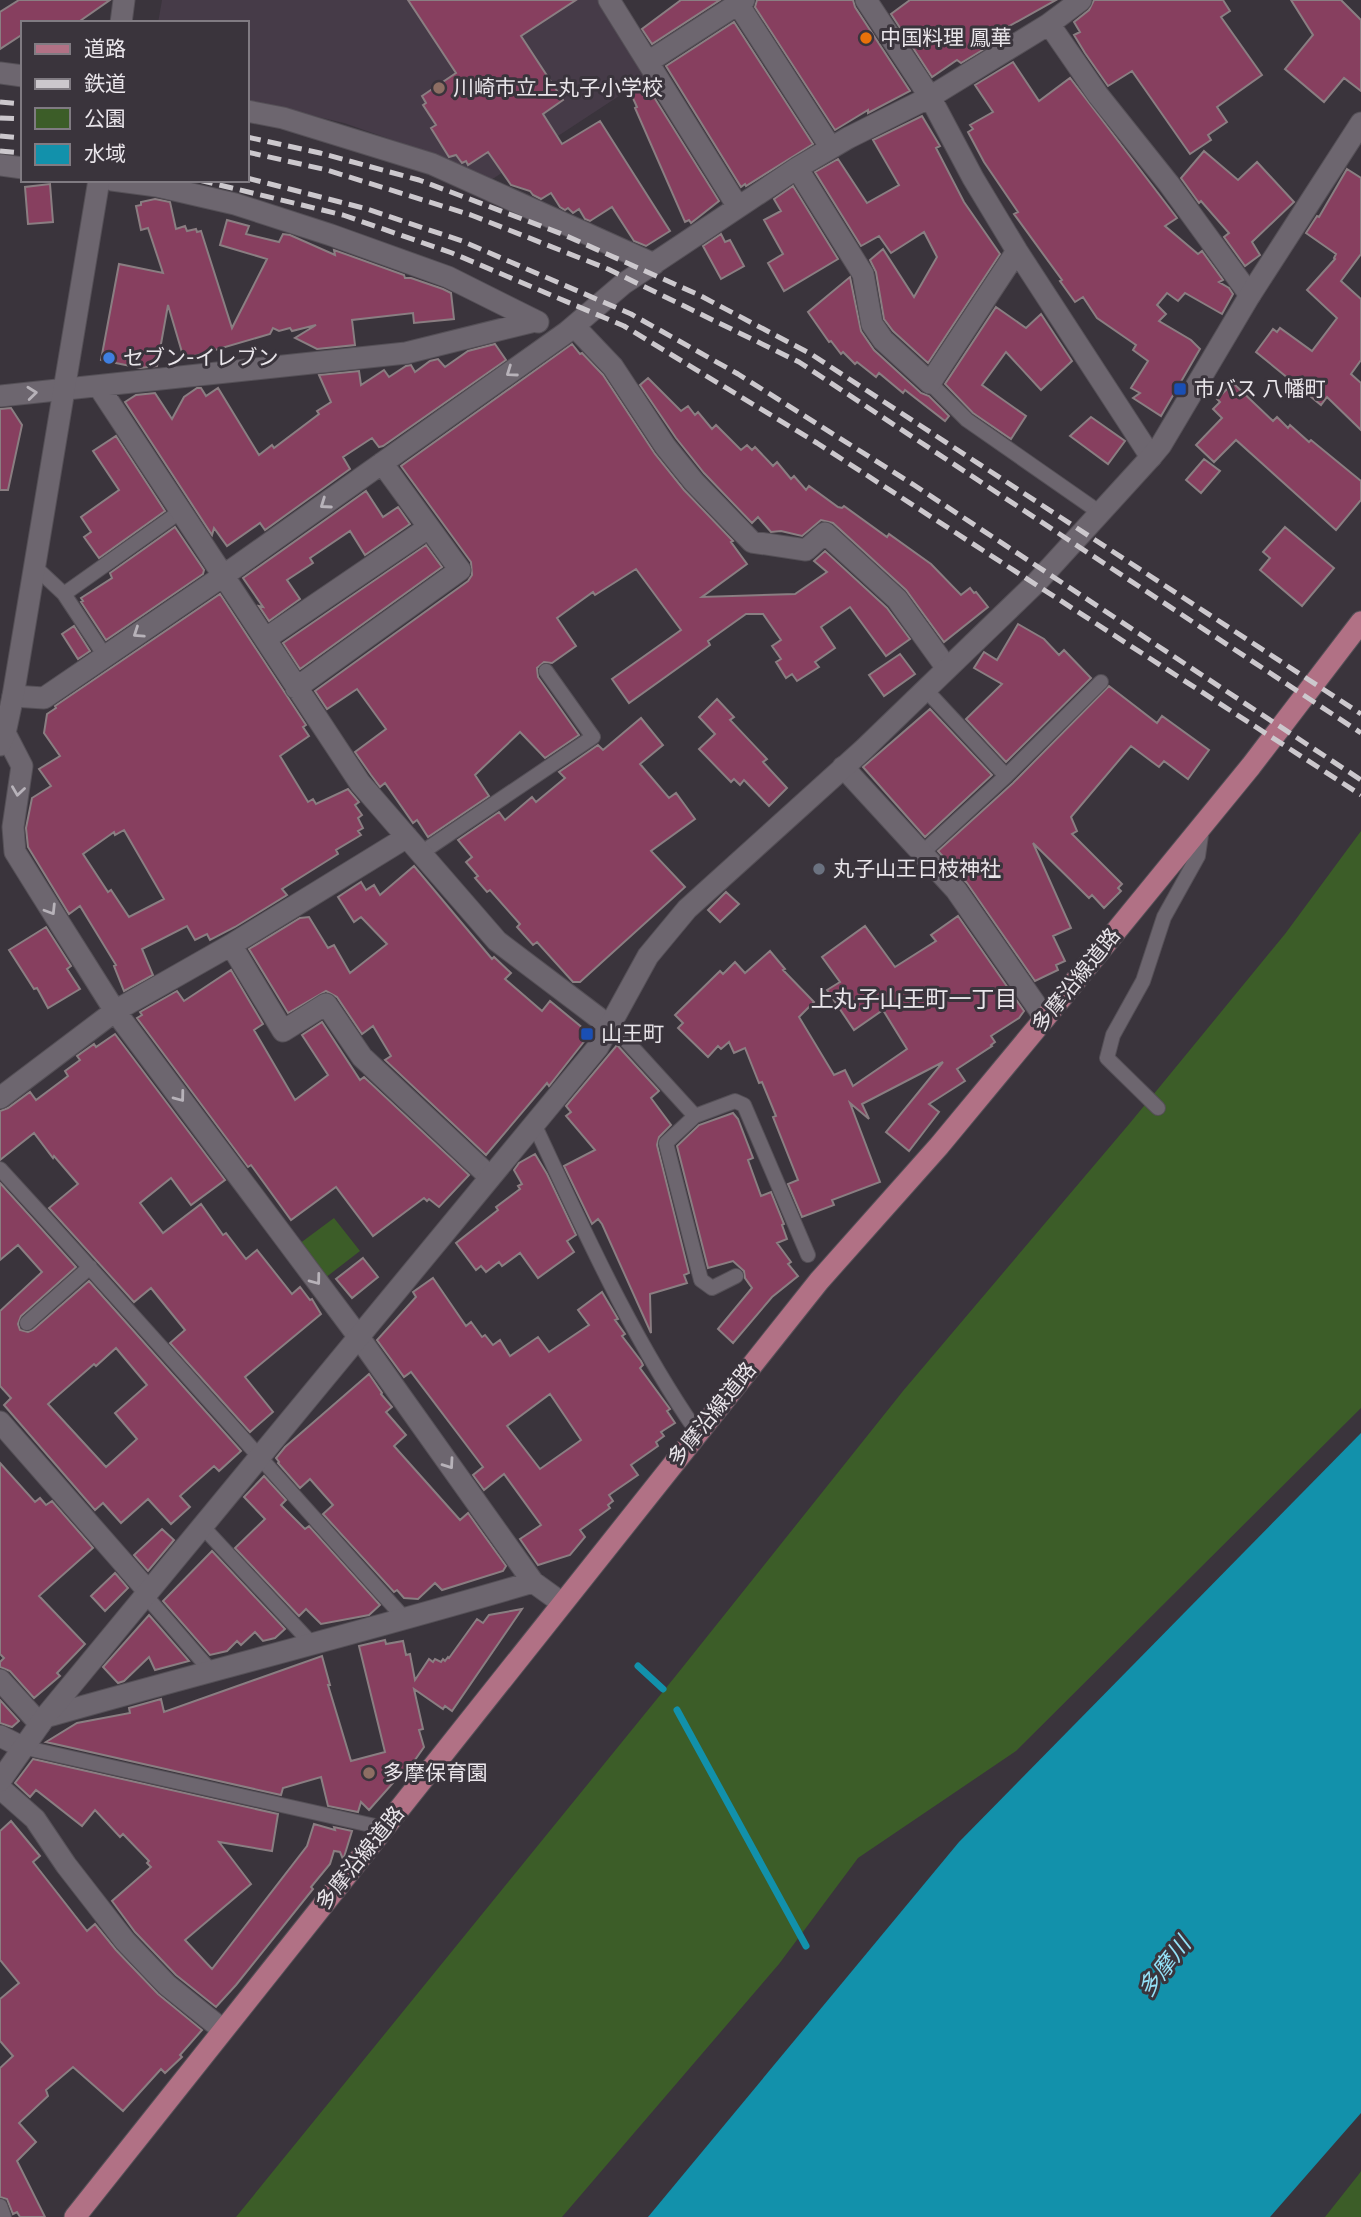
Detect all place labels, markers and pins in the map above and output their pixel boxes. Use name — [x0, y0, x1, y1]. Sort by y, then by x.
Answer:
place label: 中国料理 鳳華 — [880, 25, 1012, 51]
marker: 中国料理 鳳華 — [858, 30, 874, 46]
place label: 川崎市立上丸子小学校 — [453, 75, 663, 101]
marker: 川崎市立上丸子小学校 — [431, 80, 447, 96]
place label: セブン-イレブン — [123, 345, 278, 371]
marker: セブン-イレブン — [101, 350, 117, 366]
place label: 市バス 八幡町 — [1194, 376, 1326, 402]
marker: 市バス 八幡町 — [1172, 381, 1188, 397]
place label: 丸子山王日枝神社 — [833, 856, 1001, 882]
marker: 丸子山王日枝神社 — [811, 861, 827, 877]
place label: 山王町 — [601, 1021, 664, 1047]
marker: 山王町 — [579, 1026, 595, 1042]
place label: 多摩保育園 — [383, 1760, 488, 1786]
marker: 多摩保育園 — [361, 1765, 377, 1781]

